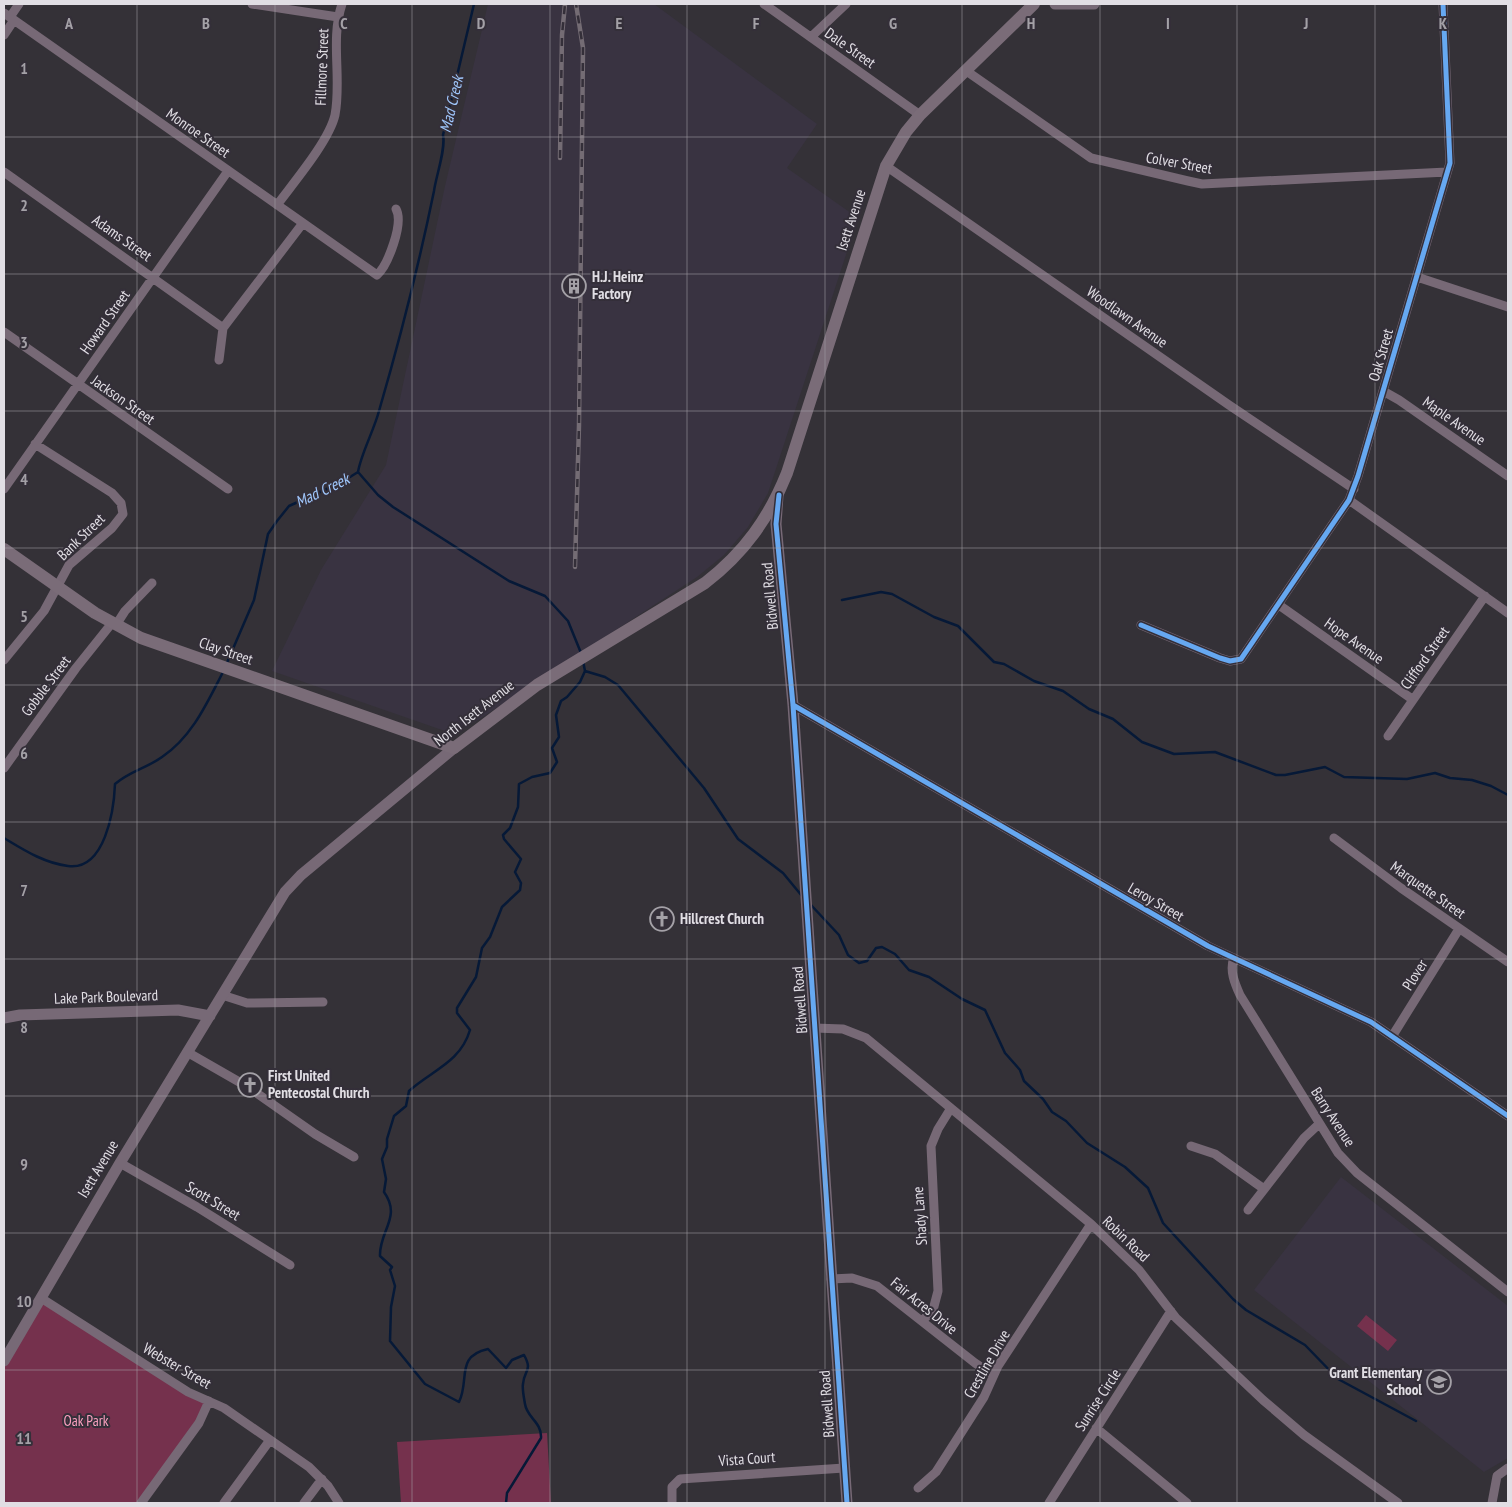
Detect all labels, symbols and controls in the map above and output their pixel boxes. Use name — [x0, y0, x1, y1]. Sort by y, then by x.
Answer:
text: A — [64, 13, 74, 33]
text: B — [202, 13, 210, 33]
text: C — [340, 13, 348, 33]
text: D — [477, 13, 486, 33]
text: E — [616, 13, 623, 33]
text: F — [753, 13, 760, 33]
text: G — [889, 13, 897, 33]
text: H — [1027, 13, 1035, 33]
text: I — [1166, 13, 1170, 33]
text: J — [1303, 13, 1308, 33]
text: K — [1439, 13, 1448, 33]
street label: Dale Street — [821, 23, 879, 72]
street label: Fillmore Street — [311, 28, 332, 106]
text: 1 — [20, 58, 28, 78]
water label: Mad Creek — [435, 72, 468, 134]
street label: Monroe Street — [163, 104, 234, 161]
street label: Colver Street — [1145, 147, 1214, 178]
street label: Isett Avenue — [832, 187, 869, 253]
text: 2 — [20, 195, 28, 215]
street label: Adams Street — [89, 210, 156, 265]
place label: H.J. Heinz Factory — [592, 267, 644, 303]
building icon: H.J. Heinz Factory — [561, 273, 587, 299]
street label: Woodlawn Avenue — [1083, 282, 1171, 352]
street label: Howard Street — [76, 286, 134, 358]
street label: Oak Street — [1364, 326, 1397, 383]
text: 3 — [20, 332, 28, 352]
street label: Jackson Street — [87, 370, 159, 428]
street label: Maple Avenue — [1419, 392, 1489, 449]
water label: Mad Creek — [292, 468, 354, 512]
text: 4 — [20, 469, 28, 489]
street label: Bank Street — [53, 509, 109, 564]
street label: Bidwell Road — [757, 562, 782, 630]
text: 5 — [20, 606, 28, 626]
street label: Hope Avenue — [1321, 613, 1388, 668]
street label: Clifford Street — [1396, 623, 1453, 693]
street label: Clay Street — [197, 632, 256, 669]
street label: Gobble Street — [17, 652, 74, 720]
street label: North Isett Avenue — [430, 675, 518, 750]
text: 6 — [20, 743, 28, 763]
street label: Marquette Street — [1387, 857, 1470, 922]
street label: Leroy Street — [1125, 878, 1188, 925]
text: 7 — [20, 880, 28, 900]
church icon: Hillcrest Church — [649, 906, 675, 932]
place label: Hillcrest Church — [680, 909, 764, 928]
street label: Plover — [1398, 955, 1432, 994]
street label: Bidwell Road — [788, 966, 811, 1034]
street label: Lake Park Boulevard — [54, 985, 158, 1008]
text: 8 — [20, 1017, 28, 1037]
place label: First United Pentecostal Church — [268, 1066, 370, 1102]
church icon: First United Pentecostal Church — [237, 1072, 263, 1098]
street label: Barry Avenue — [1307, 1083, 1360, 1150]
street label: Isett Avenue — [73, 1137, 122, 1201]
text: 9 — [20, 1154, 28, 1174]
street label: Scott Street — [182, 1177, 244, 1224]
street label: Shady Lane — [908, 1186, 931, 1246]
street label: Robin Road — [1099, 1212, 1154, 1266]
street label: Fair Acres Drive — [887, 1273, 962, 1338]
text: 10 — [16, 1291, 32, 1311]
street label: Crestline Drive — [959, 1326, 1014, 1401]
street label: Webster Street — [140, 1338, 215, 1393]
place label: Grant Elementary School — [1329, 1363, 1423, 1399]
street label: Sunrise Circle — [1070, 1365, 1125, 1435]
school or university icon: Grant Elementary School — [1426, 1369, 1452, 1395]
street label: Bidwell Road — [815, 1370, 838, 1438]
park label: Oak Park — [63, 1411, 109, 1430]
text: 11 — [16, 1428, 32, 1448]
street label: Vista Court — [717, 1447, 776, 1470]

